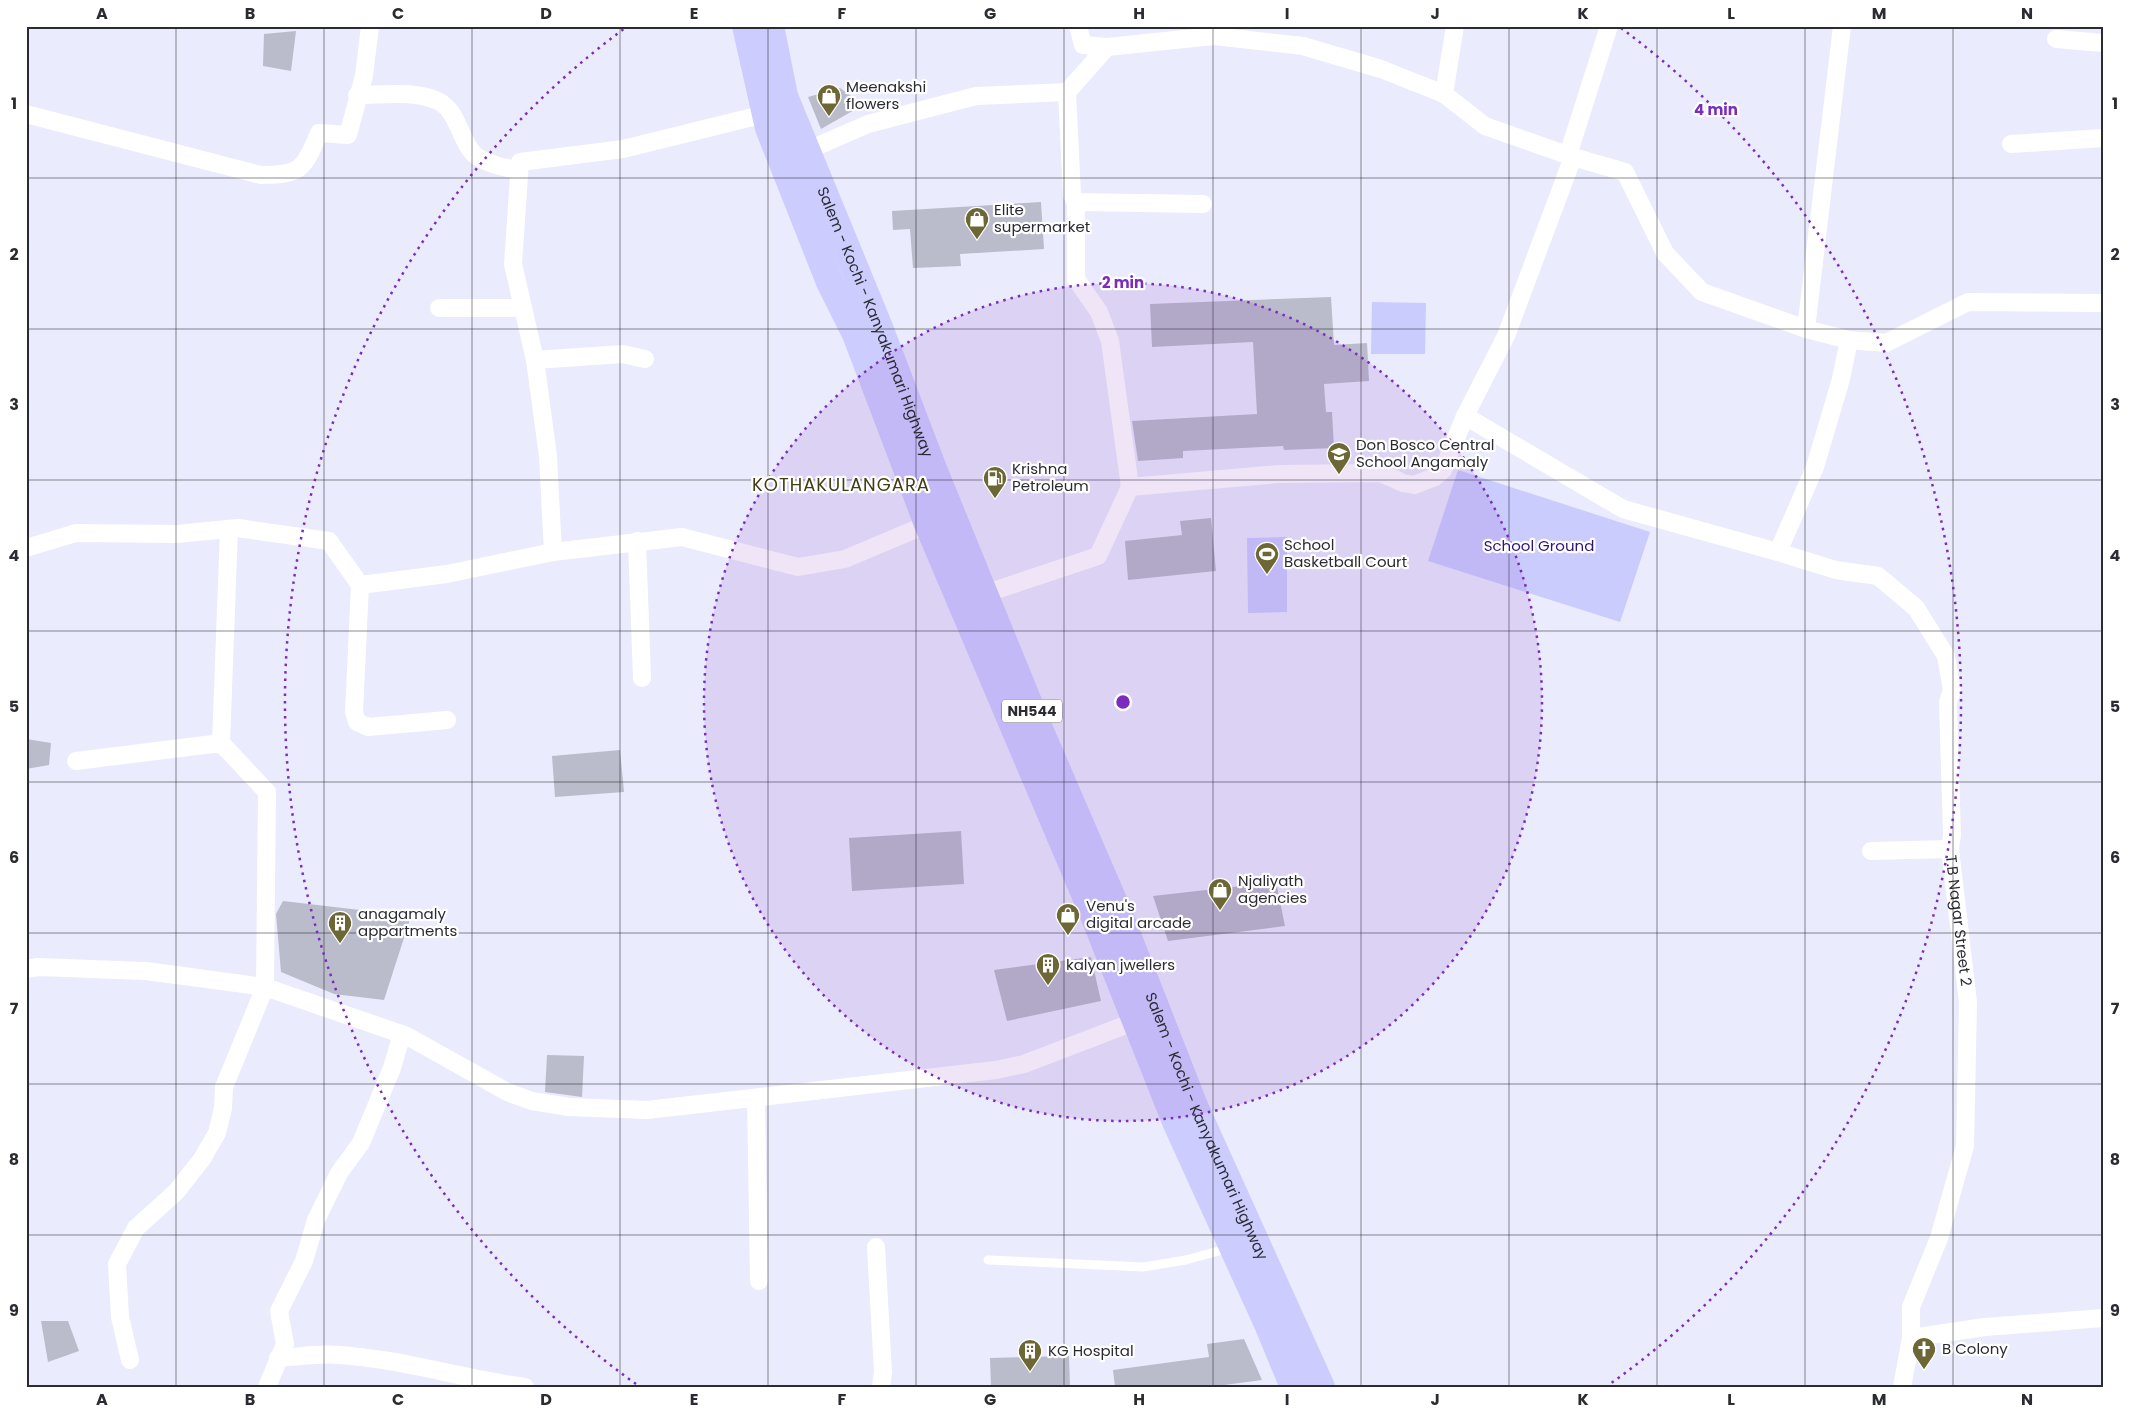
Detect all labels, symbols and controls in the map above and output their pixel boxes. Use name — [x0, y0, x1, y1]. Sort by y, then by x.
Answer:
text: A — [96, 2, 108, 25]
text: B — [245, 2, 255, 25]
text: C — [392, 2, 404, 25]
text: D — [540, 2, 552, 25]
text: E — [690, 2, 698, 25]
text: F — [838, 2, 847, 25]
text: G — [984, 2, 996, 25]
text: H — [1133, 2, 1145, 25]
text: I — [1285, 2, 1289, 25]
text: J — [1430, 2, 1440, 25]
text: K — [1577, 2, 1589, 25]
text: L — [1727, 2, 1735, 25]
text: M — [1872, 2, 1886, 25]
text: N — [2021, 2, 2033, 25]
place label: Meenakshi flowers — [846, 76, 926, 114]
shop icon: Meenakshi flowers — [816, 83, 842, 117]
text: 1 — [11, 92, 17, 115]
text: 1 — [2112, 92, 2118, 115]
text: 4 min — [1694, 99, 1738, 120]
street label: Salem - Kochi - Kanyakumari Highway — [812, 183, 939, 461]
place label: Elite supermarket — [994, 199, 1090, 237]
shop icon: Elite supermarket — [964, 206, 990, 240]
text: 2 — [9, 243, 19, 266]
text: 2 — [2110, 243, 2120, 266]
text: 2 min — [1102, 272, 1144, 293]
text: 3 — [9, 393, 19, 416]
text: 3 — [2110, 393, 2120, 416]
place label: Don Bosco Central School Angamaly — [1356, 434, 1495, 472]
school or university icon: Don Bosco Central School Angamaly — [1326, 441, 1352, 475]
place label: Krishna Petroleum — [1012, 458, 1089, 496]
fuel station icon: Krishna Petroleum — [982, 465, 1008, 499]
district label: KOTHAKULANGARA — [752, 472, 930, 497]
place label: School Basketball Court — [1284, 534, 1407, 572]
park label: School Ground — [1484, 535, 1594, 556]
sports icon: School Basketball Court — [1254, 541, 1280, 575]
text: 4 — [9, 544, 20, 567]
text: 4 — [2110, 544, 2121, 567]
centre of rings — [1114, 693, 1132, 711]
text: 5 — [9, 695, 19, 718]
text: 5 — [2110, 695, 2120, 718]
road number: NH544 — [1002, 699, 1062, 722]
text: 6 — [9, 846, 19, 869]
text: 6 — [2110, 846, 2120, 869]
street label: T.B Nagar Street 2 — [1941, 854, 1977, 987]
place label: Njaliyath agencies — [1238, 870, 1307, 908]
shop icon: Njaliyath agencies — [1207, 877, 1233, 911]
place label: Venu's digital arcade — [1086, 895, 1191, 933]
shop icon: Venu's digital arcade — [1055, 902, 1081, 936]
place label: anagamaly appartments — [358, 903, 457, 941]
building icon: anagamaly appartments — [327, 910, 353, 944]
building icon: kalyan jwellers — [1035, 952, 1061, 986]
place label: kalyan jwellers — [1066, 954, 1175, 975]
street label: Salem - Kochi - Kanyakumari Highway — [1140, 989, 1274, 1264]
text: 7 — [10, 997, 19, 1020]
text: 7 — [2111, 997, 2120, 1020]
text: 8 — [9, 1148, 19, 1171]
text: 8 — [2110, 1148, 2120, 1171]
text: 9 — [9, 1299, 19, 1322]
text: 9 — [2110, 1299, 2120, 1322]
church icon: B Colony — [1911, 1336, 1937, 1370]
building icon: KG Hospital — [1017, 1338, 1043, 1372]
place label: B Colony — [1942, 1338, 2008, 1359]
place label: KG Hospital — [1048, 1340, 1134, 1361]
text: A — [96, 1388, 108, 1411]
text: B — [245, 1388, 255, 1411]
text: C — [392, 1388, 404, 1411]
text: D — [540, 1388, 552, 1411]
text: E — [690, 1388, 698, 1411]
text: F — [838, 1388, 847, 1411]
text: G — [984, 1388, 996, 1411]
text: H — [1133, 1388, 1145, 1411]
text: I — [1285, 1388, 1289, 1411]
text: J — [1430, 1388, 1440, 1411]
text: K — [1577, 1388, 1589, 1411]
text: L — [1727, 1388, 1735, 1411]
text: M — [1872, 1388, 1886, 1411]
text: N — [2021, 1388, 2033, 1411]

